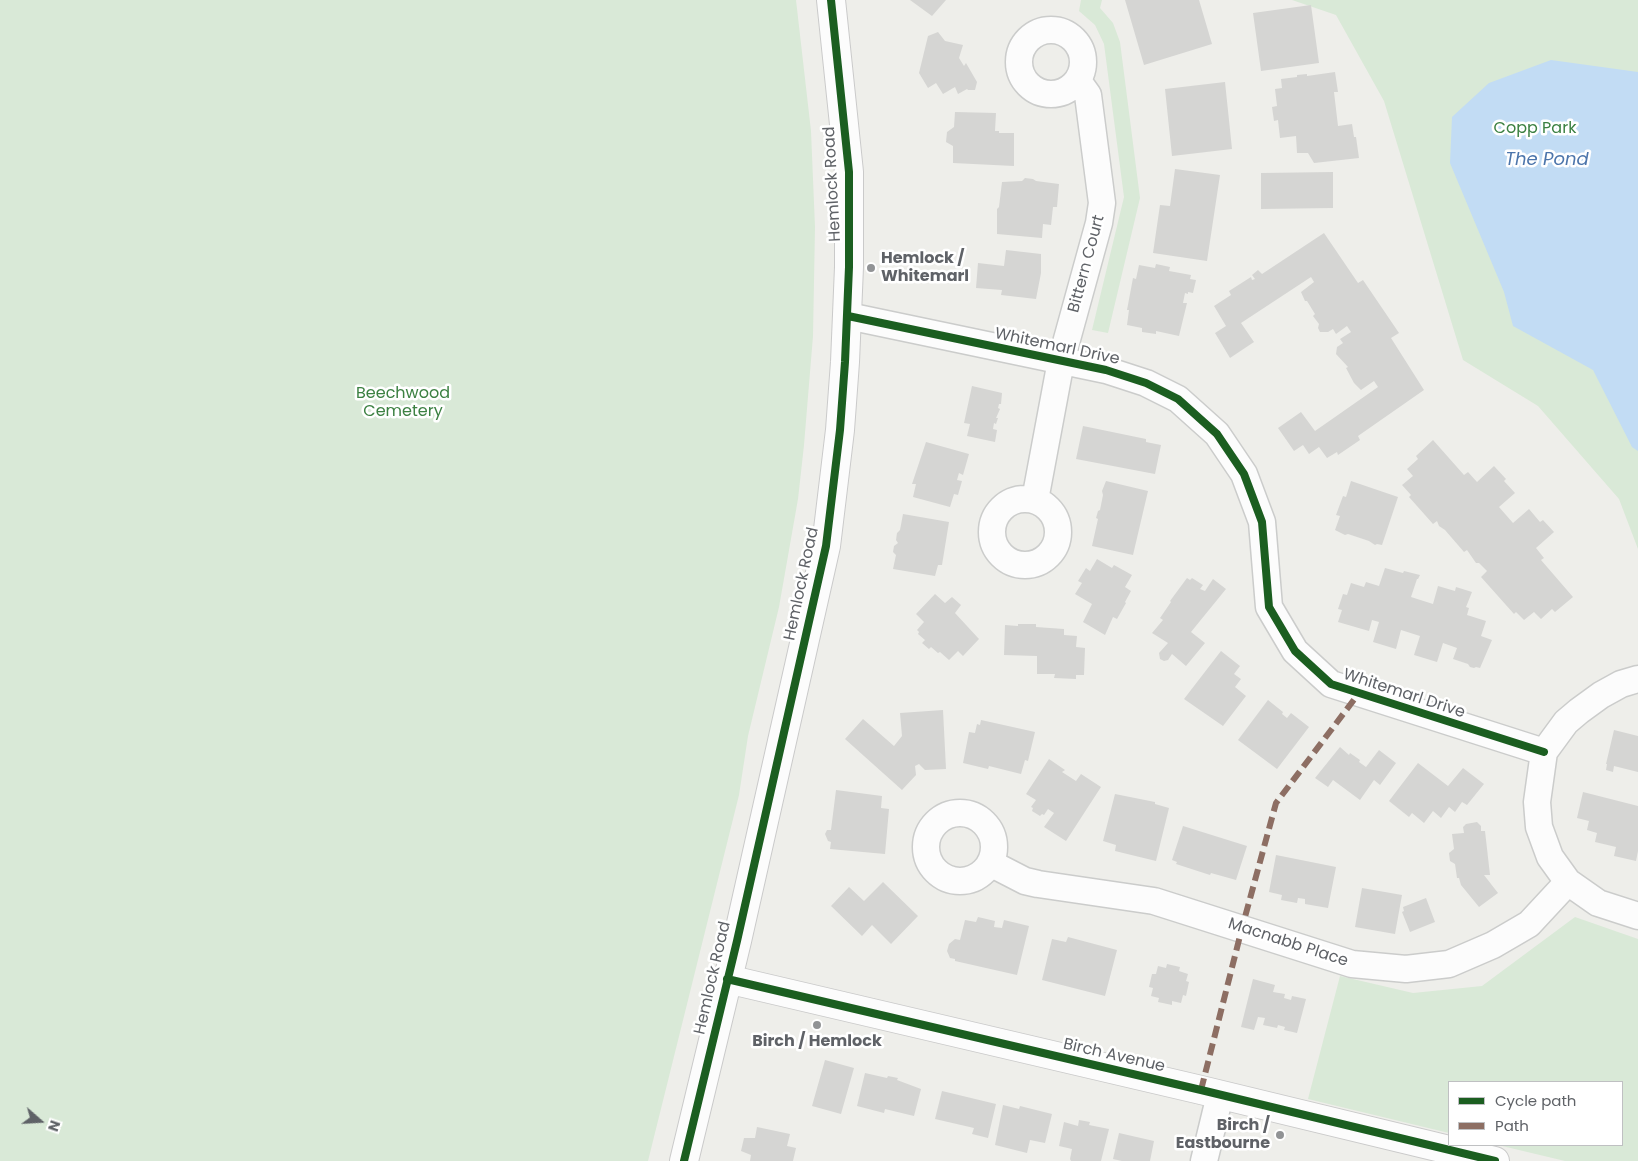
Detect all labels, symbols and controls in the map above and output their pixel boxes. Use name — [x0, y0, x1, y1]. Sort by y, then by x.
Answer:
park label: Copp Park — [1494, 119, 1576, 139]
street label: Hemlock Road — [820, 126, 846, 242]
water label: The Pond — [1505, 149, 1589, 171]
street label: Bittern Court — [1065, 213, 1109, 315]
place label: Hemlock / Whitemarl — [881, 249, 969, 287]
marker: Hemlock / Whitemarl — [865, 262, 877, 274]
street label: Whitemarl Drive — [993, 324, 1121, 370]
park label: Beechwood Cemetery — [356, 384, 450, 422]
street label: Hemlock Road — [781, 526, 823, 642]
street label: Whitemarl Drive — [1341, 665, 1467, 723]
street label: Macnabb Place — [1226, 915, 1350, 971]
street label: Hemlock Road — [691, 920, 735, 1036]
marker: Birch / Hemlock — [811, 1019, 823, 1031]
place label: Birch / Hemlock — [752, 1032, 882, 1052]
street label: Birch Avenue — [1061, 1035, 1167, 1077]
legend — [1448, 1081, 1623, 1146]
text: Cycle path — [1495, 1090, 1576, 1111]
north arrow — [15, 1096, 65, 1146]
text: Path — [1495, 1115, 1529, 1136]
place label: Birch / Eastbourne — [1176, 1116, 1270, 1154]
text: N — [43, 1118, 65, 1134]
marker: Birch / Eastbourne — [1274, 1129, 1286, 1141]

